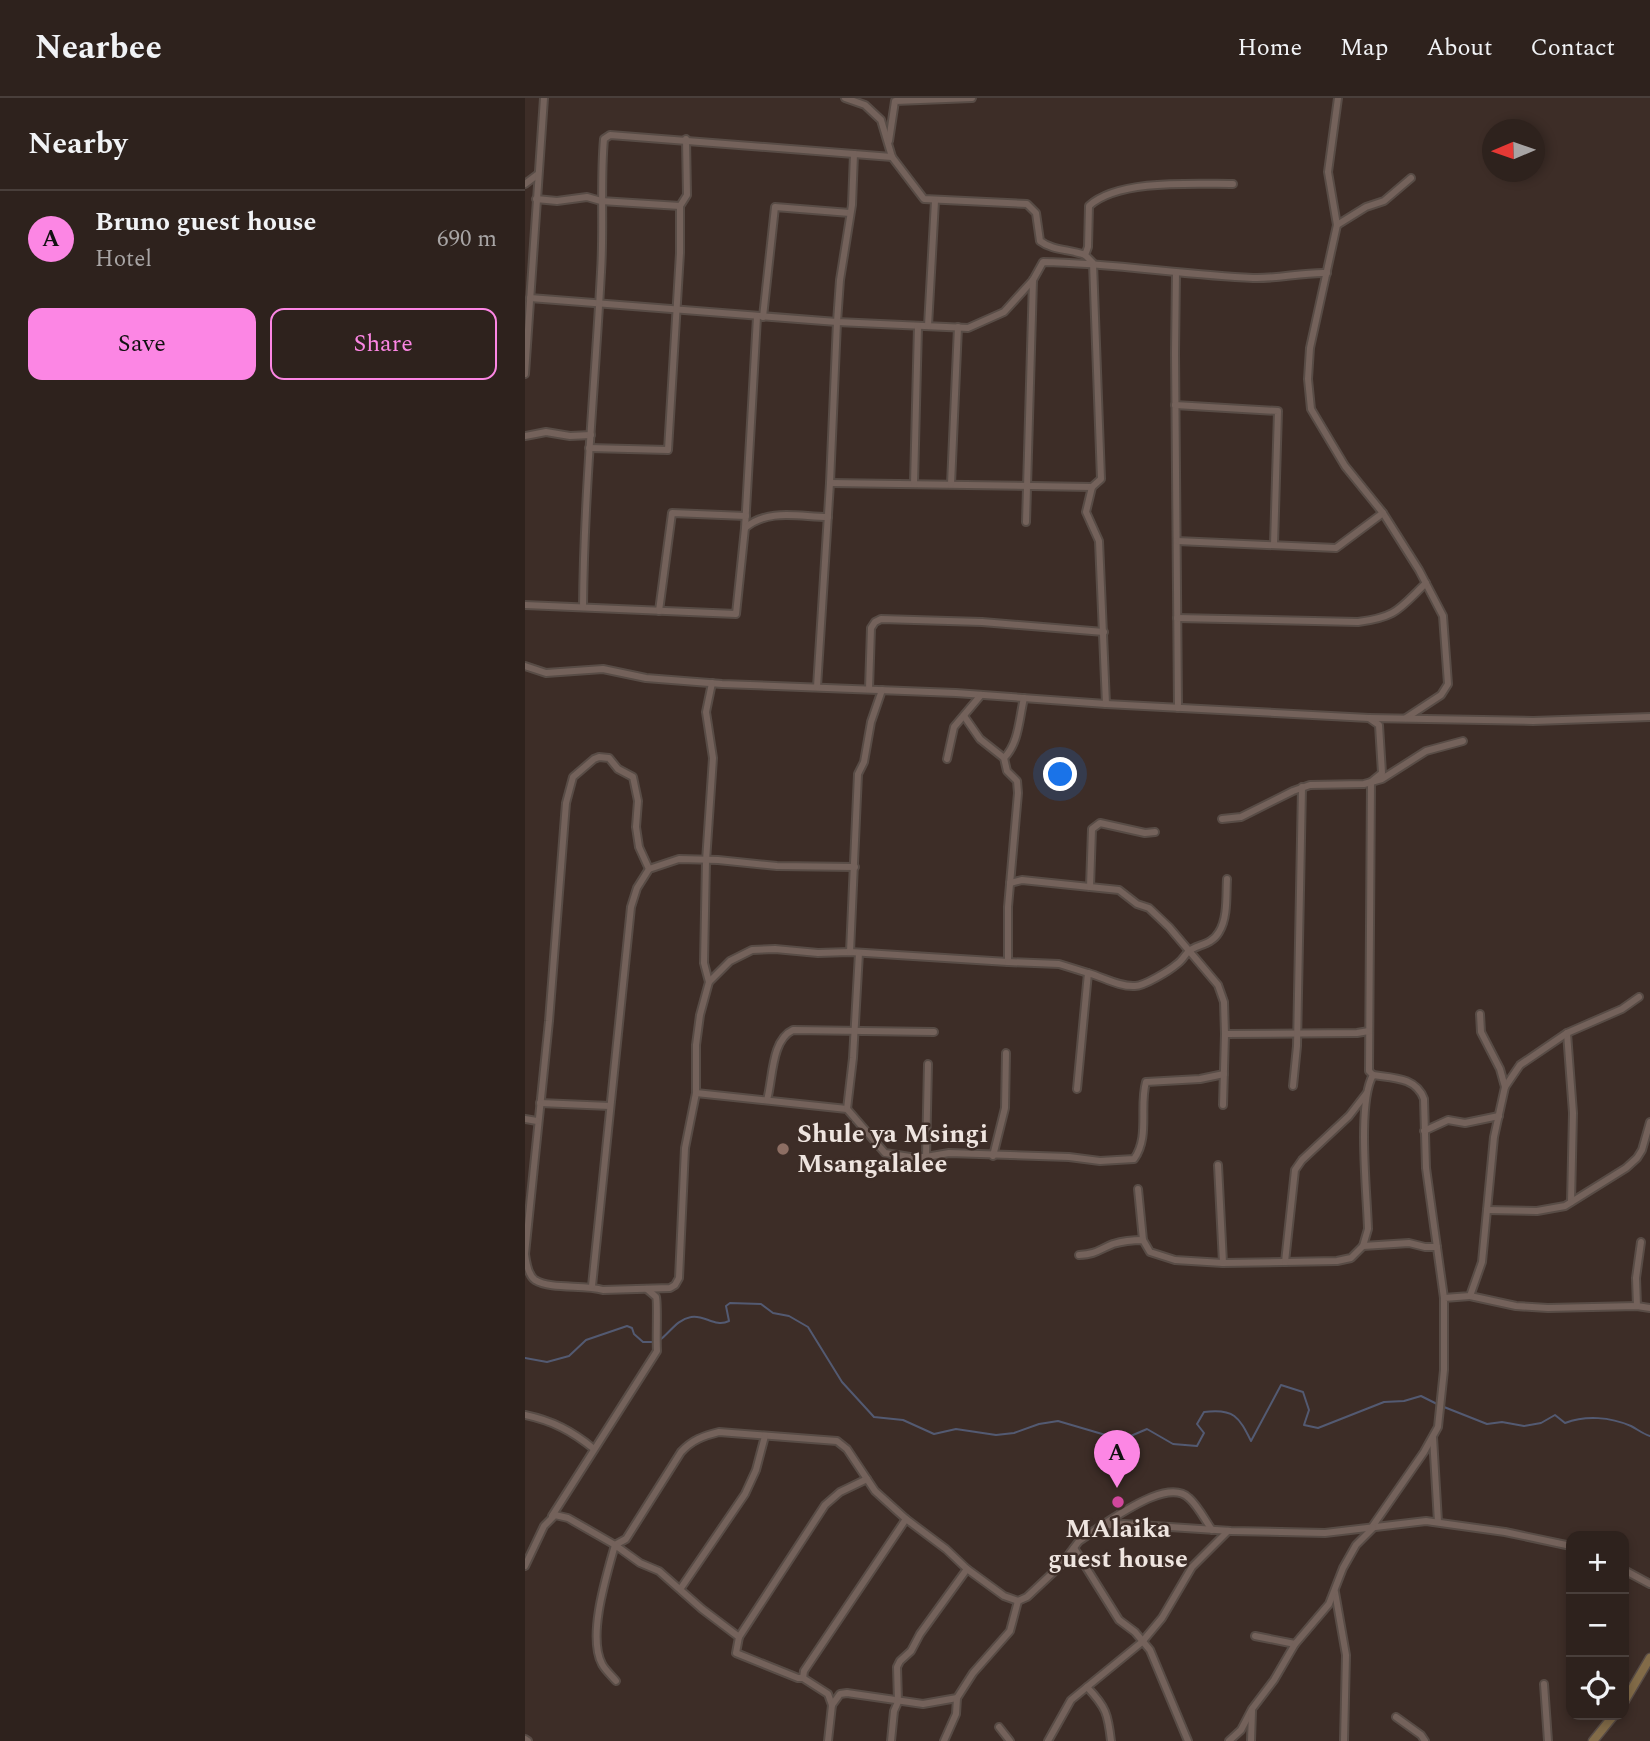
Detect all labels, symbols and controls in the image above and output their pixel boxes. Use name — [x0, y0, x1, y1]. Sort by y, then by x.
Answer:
text: Nearbee — [35, 23, 162, 73]
text: Home — [1237, 30, 1302, 66]
text: Map — [1340, 30, 1388, 66]
text: About — [1426, 30, 1492, 66]
text: Contact — [1530, 30, 1615, 66]
north arrow — [1482, 119, 1545, 182]
text: Nearby — [28, 121, 127, 167]
text: Bruno guest house — [95, 202, 317, 242]
text: A — [42, 222, 60, 257]
text: 690 m — [437, 222, 497, 257]
text: Hotel — [95, 242, 152, 277]
button: Save — [28, 308, 256, 380]
button: Share — [270, 308, 497, 380]
your location — [1043, 757, 1077, 791]
place label: Shule ya Msingi Msangalalee — [797, 1114, 988, 1184]
marker: Shule ya Msingi Msangalalee — [775, 1141, 791, 1157]
pin: A — [1094, 1430, 1140, 1488]
marker: MAlaika guest house — [1110, 1494, 1126, 1510]
place label: MAlaika guest house — [1048, 1509, 1188, 1579]
map controls — [1566, 1531, 1629, 1720]
button: + — [1566, 1531, 1629, 1594]
button: − — [1566, 1594, 1629, 1657]
button: locate — [1566, 1657, 1629, 1720]

